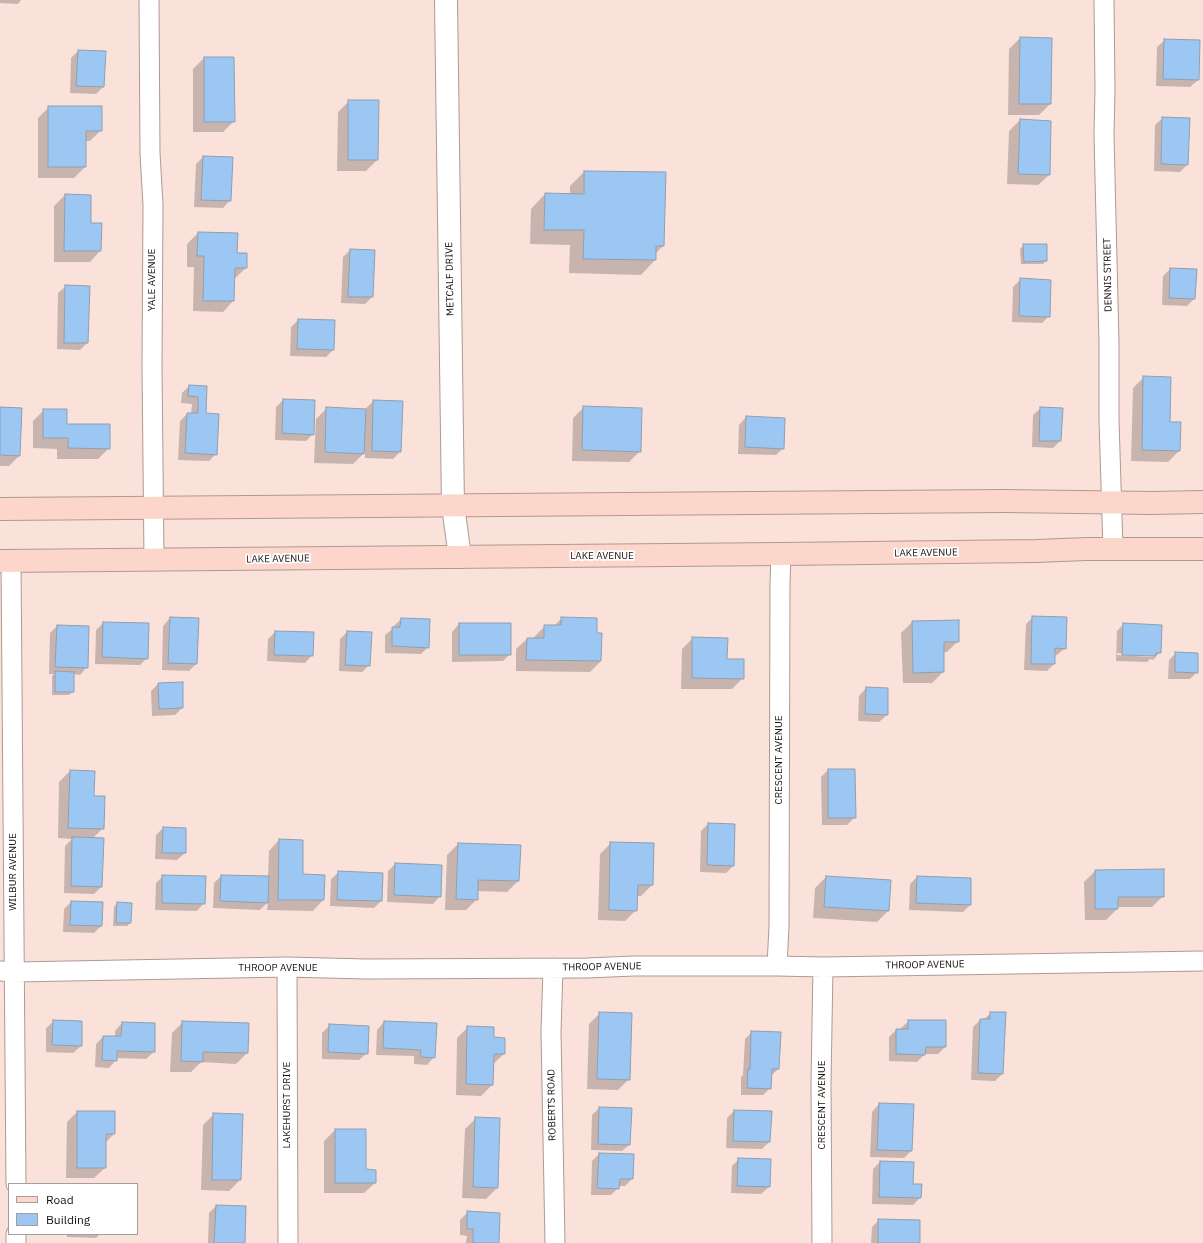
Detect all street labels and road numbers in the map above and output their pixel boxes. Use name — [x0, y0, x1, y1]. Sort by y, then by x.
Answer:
street label: DENNIS STREET — [1101, 238, 1115, 312]
street label: METCALF DRIVE — [443, 242, 457, 316]
street label: YALE AVENUE — [146, 249, 158, 311]
street label: LAKE AVENUE — [894, 546, 958, 560]
street label: LAKE AVENUE — [570, 550, 634, 562]
street label: LAKE AVENUE — [246, 552, 310, 566]
street label: CRESCENT AVENUE — [773, 715, 785, 805]
street label: WILBUR AVENUE — [7, 833, 19, 911]
street label: THROOP AVENUE — [885, 958, 965, 972]
street label: THROOP AVENUE — [562, 960, 642, 974]
street label: THROOP AVENUE — [238, 962, 318, 974]
street label: CRESCENT AVENUE — [816, 1060, 828, 1150]
street label: LAKEHURST DRIVE — [281, 1062, 293, 1148]
street label: ROBERTS ROAD — [545, 1069, 559, 1141]

